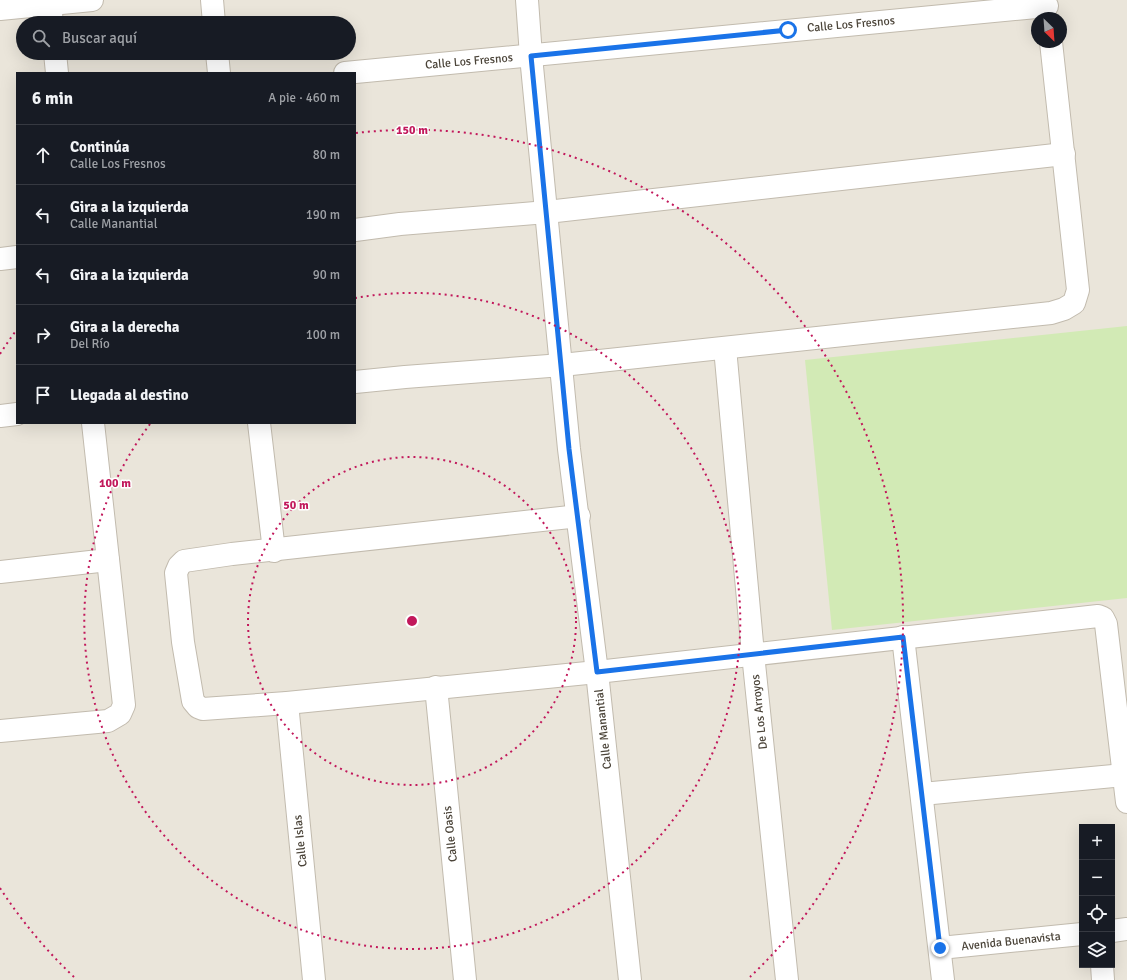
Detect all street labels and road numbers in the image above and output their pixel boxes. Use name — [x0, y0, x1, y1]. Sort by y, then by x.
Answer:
street label: Calle Los Fresnos — [806, 13, 896, 36]
street label: Calle Los Fresnos — [424, 50, 514, 73]
street label: De Los Arroyos — [748, 674, 771, 750]
street label: Calle Manantial — [592, 688, 615, 770]
street label: Calle Oasis — [440, 805, 461, 863]
street label: Calle Islas — [290, 814, 311, 868]
street label: Avenida Buenavista — [961, 929, 1061, 954]

